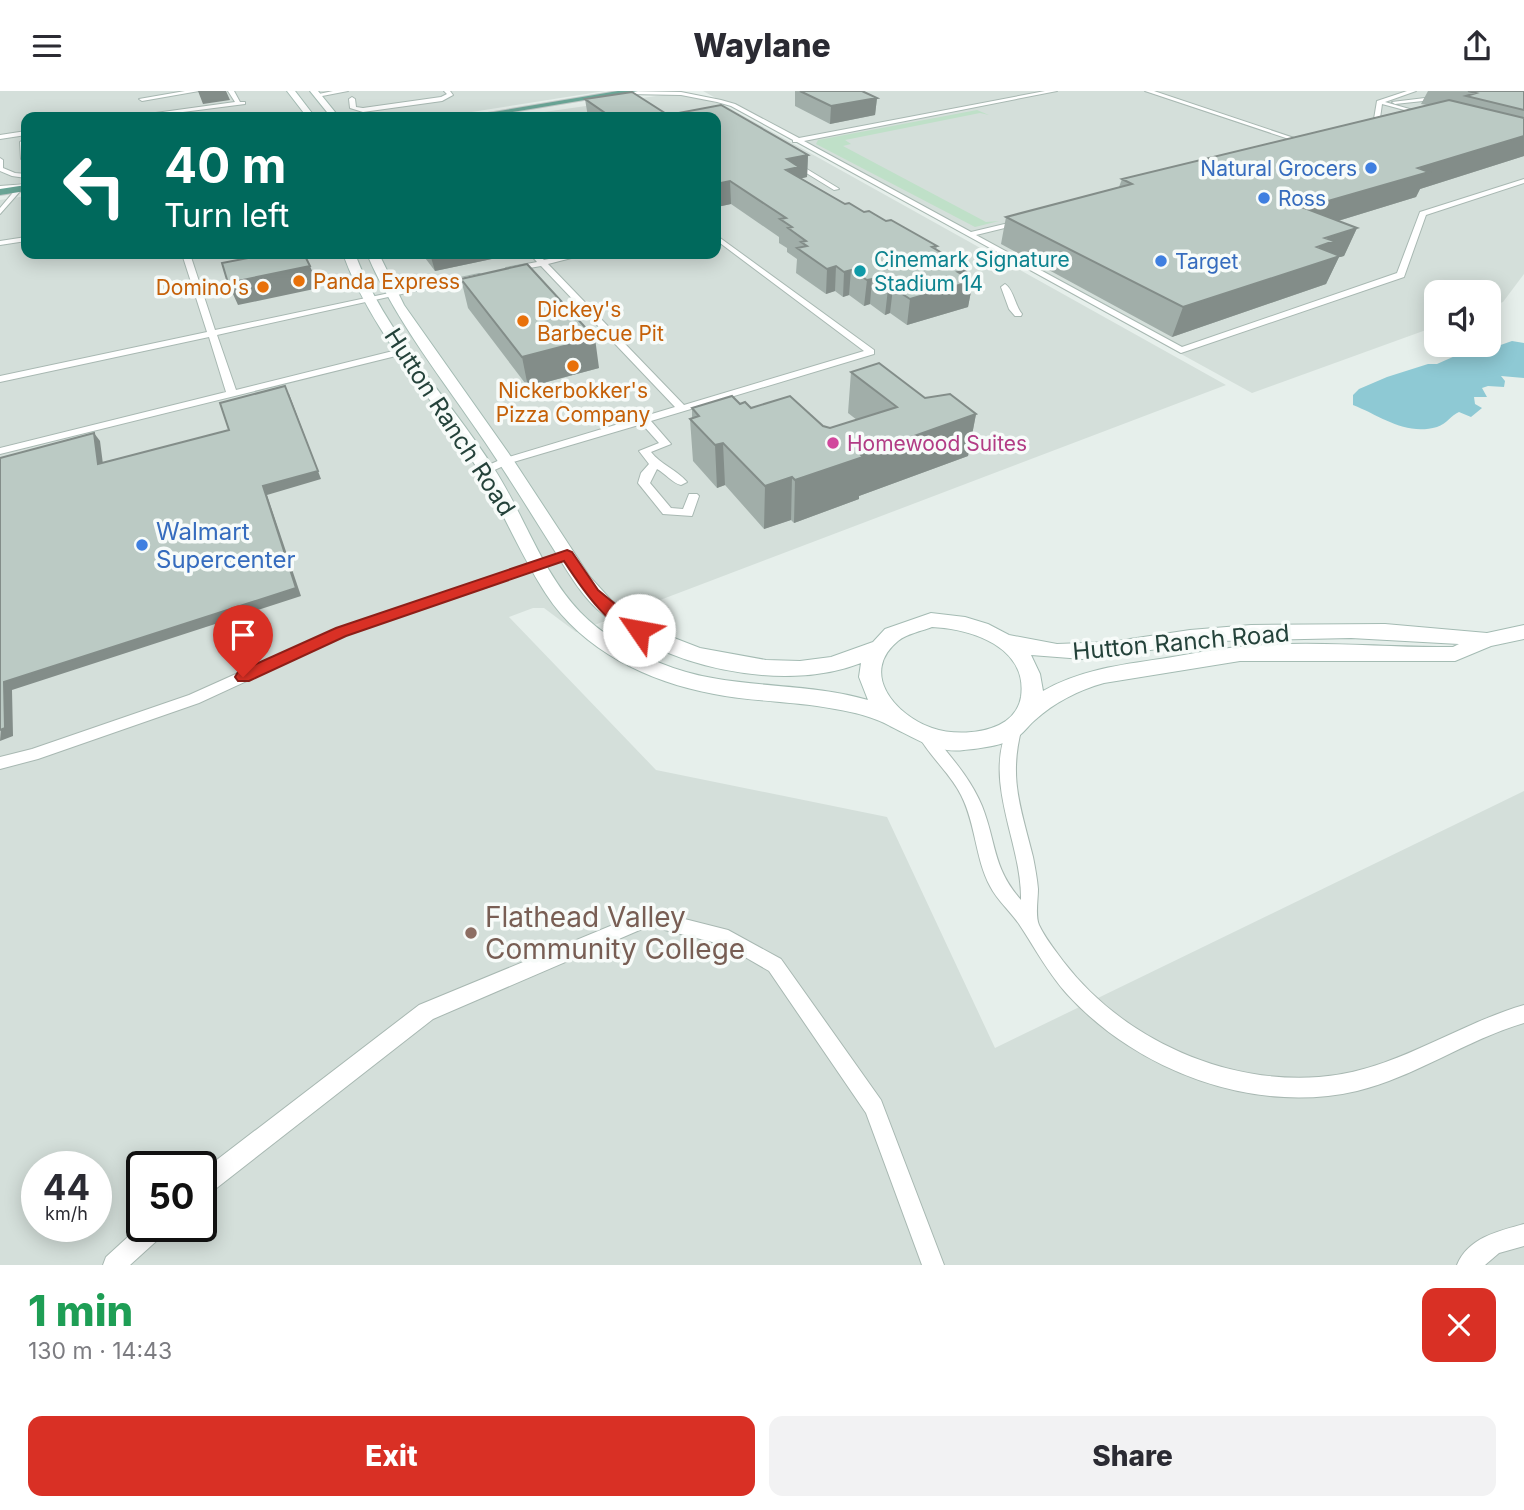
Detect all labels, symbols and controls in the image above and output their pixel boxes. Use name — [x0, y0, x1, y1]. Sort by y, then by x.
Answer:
text: Waylane — [693, 26, 831, 65]
icon: menu — [28, 27, 66, 65]
icon: share — [1458, 27, 1496, 65]
text: 40 m — [164, 136, 287, 195]
icon: left — [49, 140, 140, 231]
place label: Natural Grocers — [1200, 156, 1357, 181]
marker: Natural Grocers — [1363, 160, 1379, 176]
place label: Ross — [1278, 186, 1326, 211]
marker: Ross — [1256, 190, 1272, 206]
text: Turn left — [164, 196, 289, 235]
place label: Cinemark Signature Stadium 14 — [874, 247, 1070, 296]
place label: Target — [1175, 249, 1238, 274]
marker: Target — [1153, 253, 1169, 269]
marker: Cinemark Signature Stadium 14 — [852, 263, 868, 279]
place label: Panda Express — [313, 269, 460, 294]
marker: Panda Express — [291, 273, 307, 289]
place label: Domino's — [156, 275, 249, 300]
marker: Domino's — [255, 279, 271, 295]
map controls — [1424, 280, 1501, 357]
button: sound — [1424, 280, 1501, 357]
place label: Dickey's Barbecue Pit — [537, 297, 664, 346]
marker: Dickey's Barbecue Pit — [515, 313, 531, 329]
street label: Hutton Ranch Road — [379, 323, 521, 521]
marker: Nickerbokker's Pizza Company — [565, 358, 581, 374]
place label: Nickerbokker's Pizza Company — [496, 378, 650, 427]
place label: Homewood Suites — [847, 431, 1027, 456]
marker: Homewood Suites — [825, 435, 841, 451]
place label: Walmart Supercenter — [156, 517, 295, 574]
marker: Walmart Supercenter — [134, 537, 150, 553]
position arrow — [602, 593, 676, 667]
pin — [213, 605, 273, 677]
icon: arrive — [224, 616, 262, 654]
street label: Hutton Ranch Road — [1071, 618, 1291, 666]
place label: Flathead Valley Community College — [485, 900, 745, 966]
marker: Flathead Valley Community College — [463, 925, 479, 941]
speed limit sign: 50 — [126, 1151, 217, 1242]
text: 44 — [43, 1166, 90, 1208]
text: km/h — [45, 1203, 88, 1224]
text: 1 min — [28, 1285, 133, 1336]
button: close — [1422, 1288, 1496, 1362]
text: 130 m · 14:43 — [28, 1337, 172, 1365]
button: Exit — [28, 1416, 755, 1496]
button: Share — [769, 1416, 1496, 1496]

